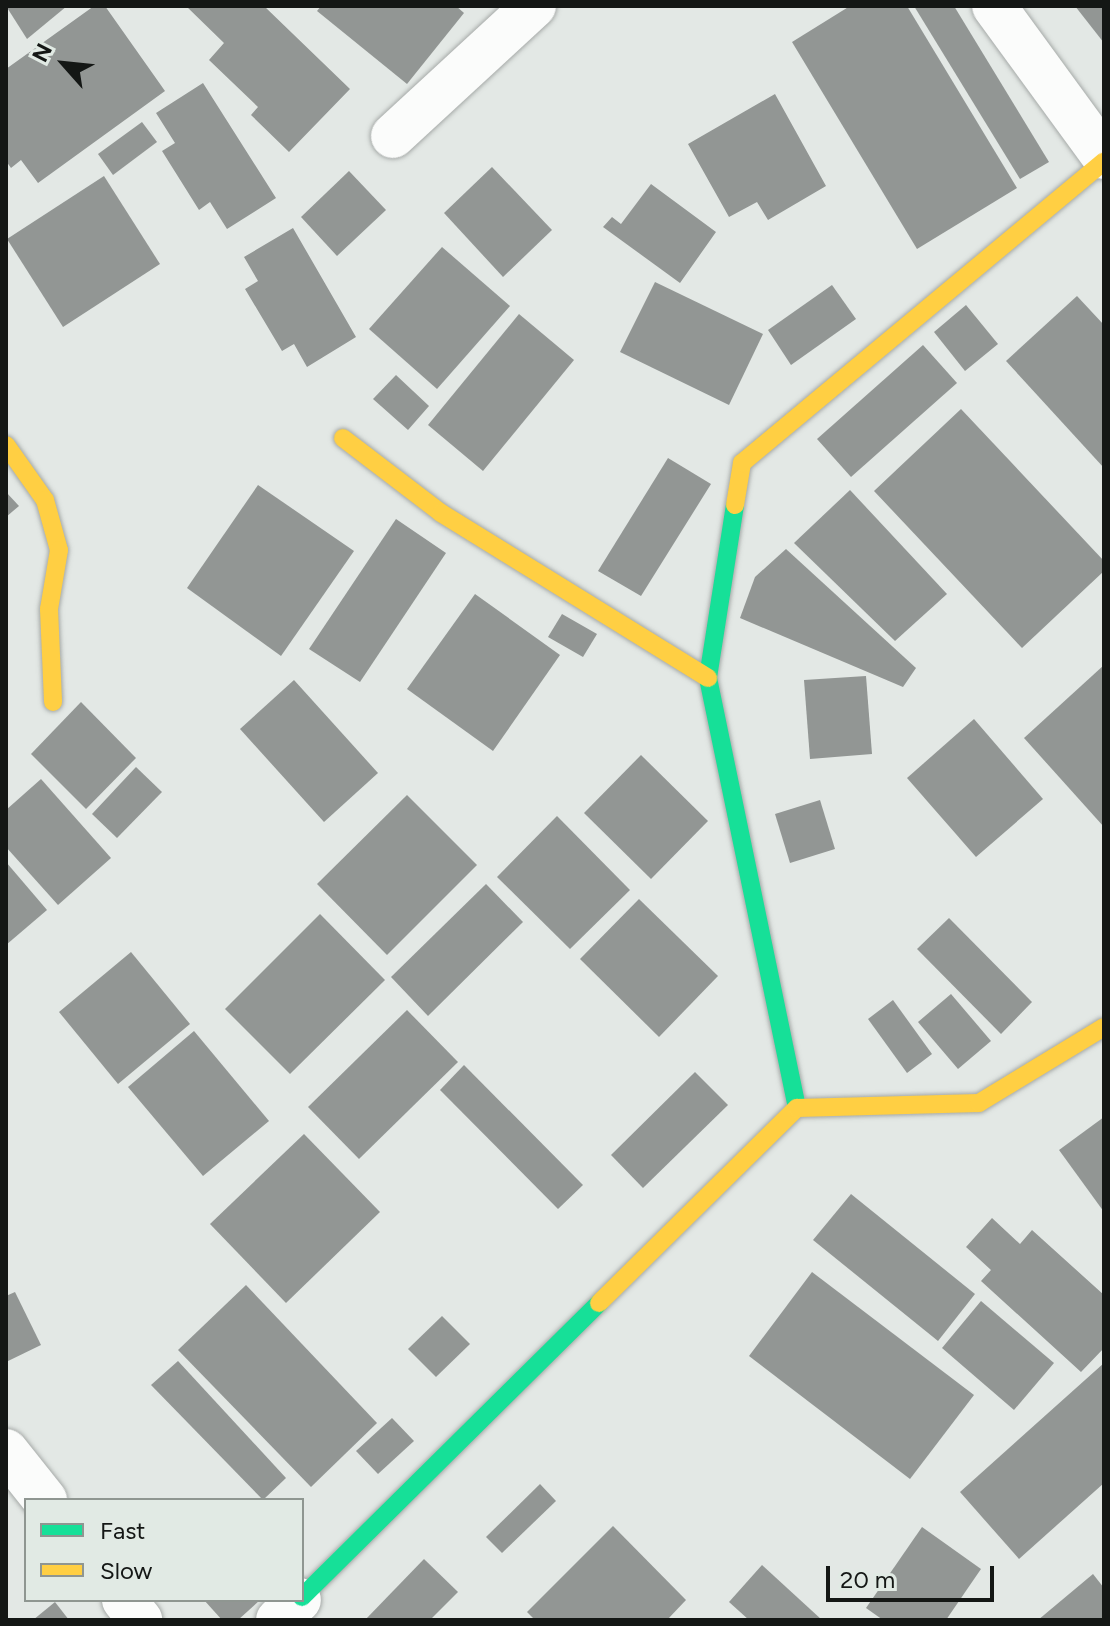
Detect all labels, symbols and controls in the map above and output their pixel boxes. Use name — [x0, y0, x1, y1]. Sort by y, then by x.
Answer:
north arrow — [24, 24, 104, 104]
text: N — [26, 39, 58, 67]
legend — [24, 1498, 304, 1602]
text: Fast — [100, 1516, 145, 1545]
scale bar — [830, 1550, 998, 1600]
text: Slow — [100, 1556, 152, 1585]
text: 20 m — [840, 1565, 895, 1594]

